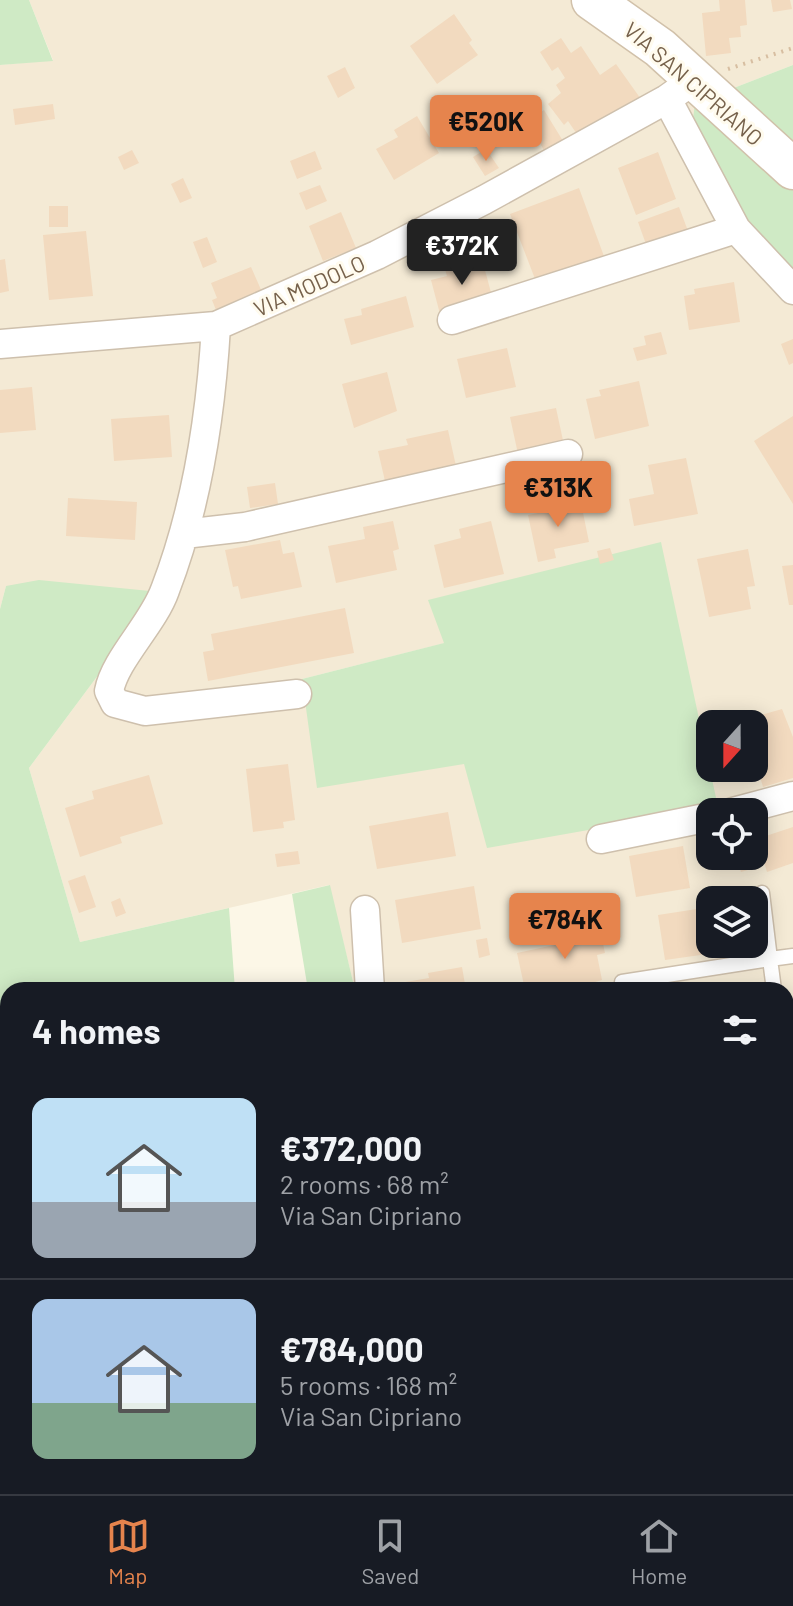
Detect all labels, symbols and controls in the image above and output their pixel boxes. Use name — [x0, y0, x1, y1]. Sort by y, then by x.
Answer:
street label: VIA SAN CIPRIANO — [619, 16, 769, 150]
pin: €520K — [430, 95, 542, 163]
text: €520K — [448, 105, 524, 136]
pin: €372K — [406, 219, 518, 287]
text: €372K — [425, 229, 499, 260]
street label: VIA MODOLO — [249, 249, 369, 321]
pin: €313K — [502, 461, 614, 529]
text: €313K — [523, 471, 593, 502]
north arrow — [696, 710, 768, 782]
map controls — [696, 710, 768, 958]
button: locate — [696, 798, 768, 870]
button: layers — [696, 886, 768, 958]
pin: €784K — [509, 893, 621, 961]
text: €784K — [527, 903, 603, 934]
icon: filters — [718, 1008, 762, 1052]
text: 4 homes — [32, 1010, 161, 1051]
text: €372,000 — [280, 1127, 422, 1168]
icon: home — [96, 1130, 192, 1226]
text: 2 rooms · 68 m² — [280, 1168, 449, 1199]
text: Via San Cipriano — [280, 1199, 462, 1230]
text: €784,000 — [280, 1328, 424, 1369]
icon: home — [96, 1331, 192, 1427]
text: 5 rooms · 168 m² — [280, 1369, 457, 1400]
text: Via San Cipriano — [280, 1400, 462, 1431]
tab: Map — [106, 1514, 150, 1588]
tab: Saved — [362, 1514, 419, 1588]
tab: Home — [631, 1514, 687, 1588]

